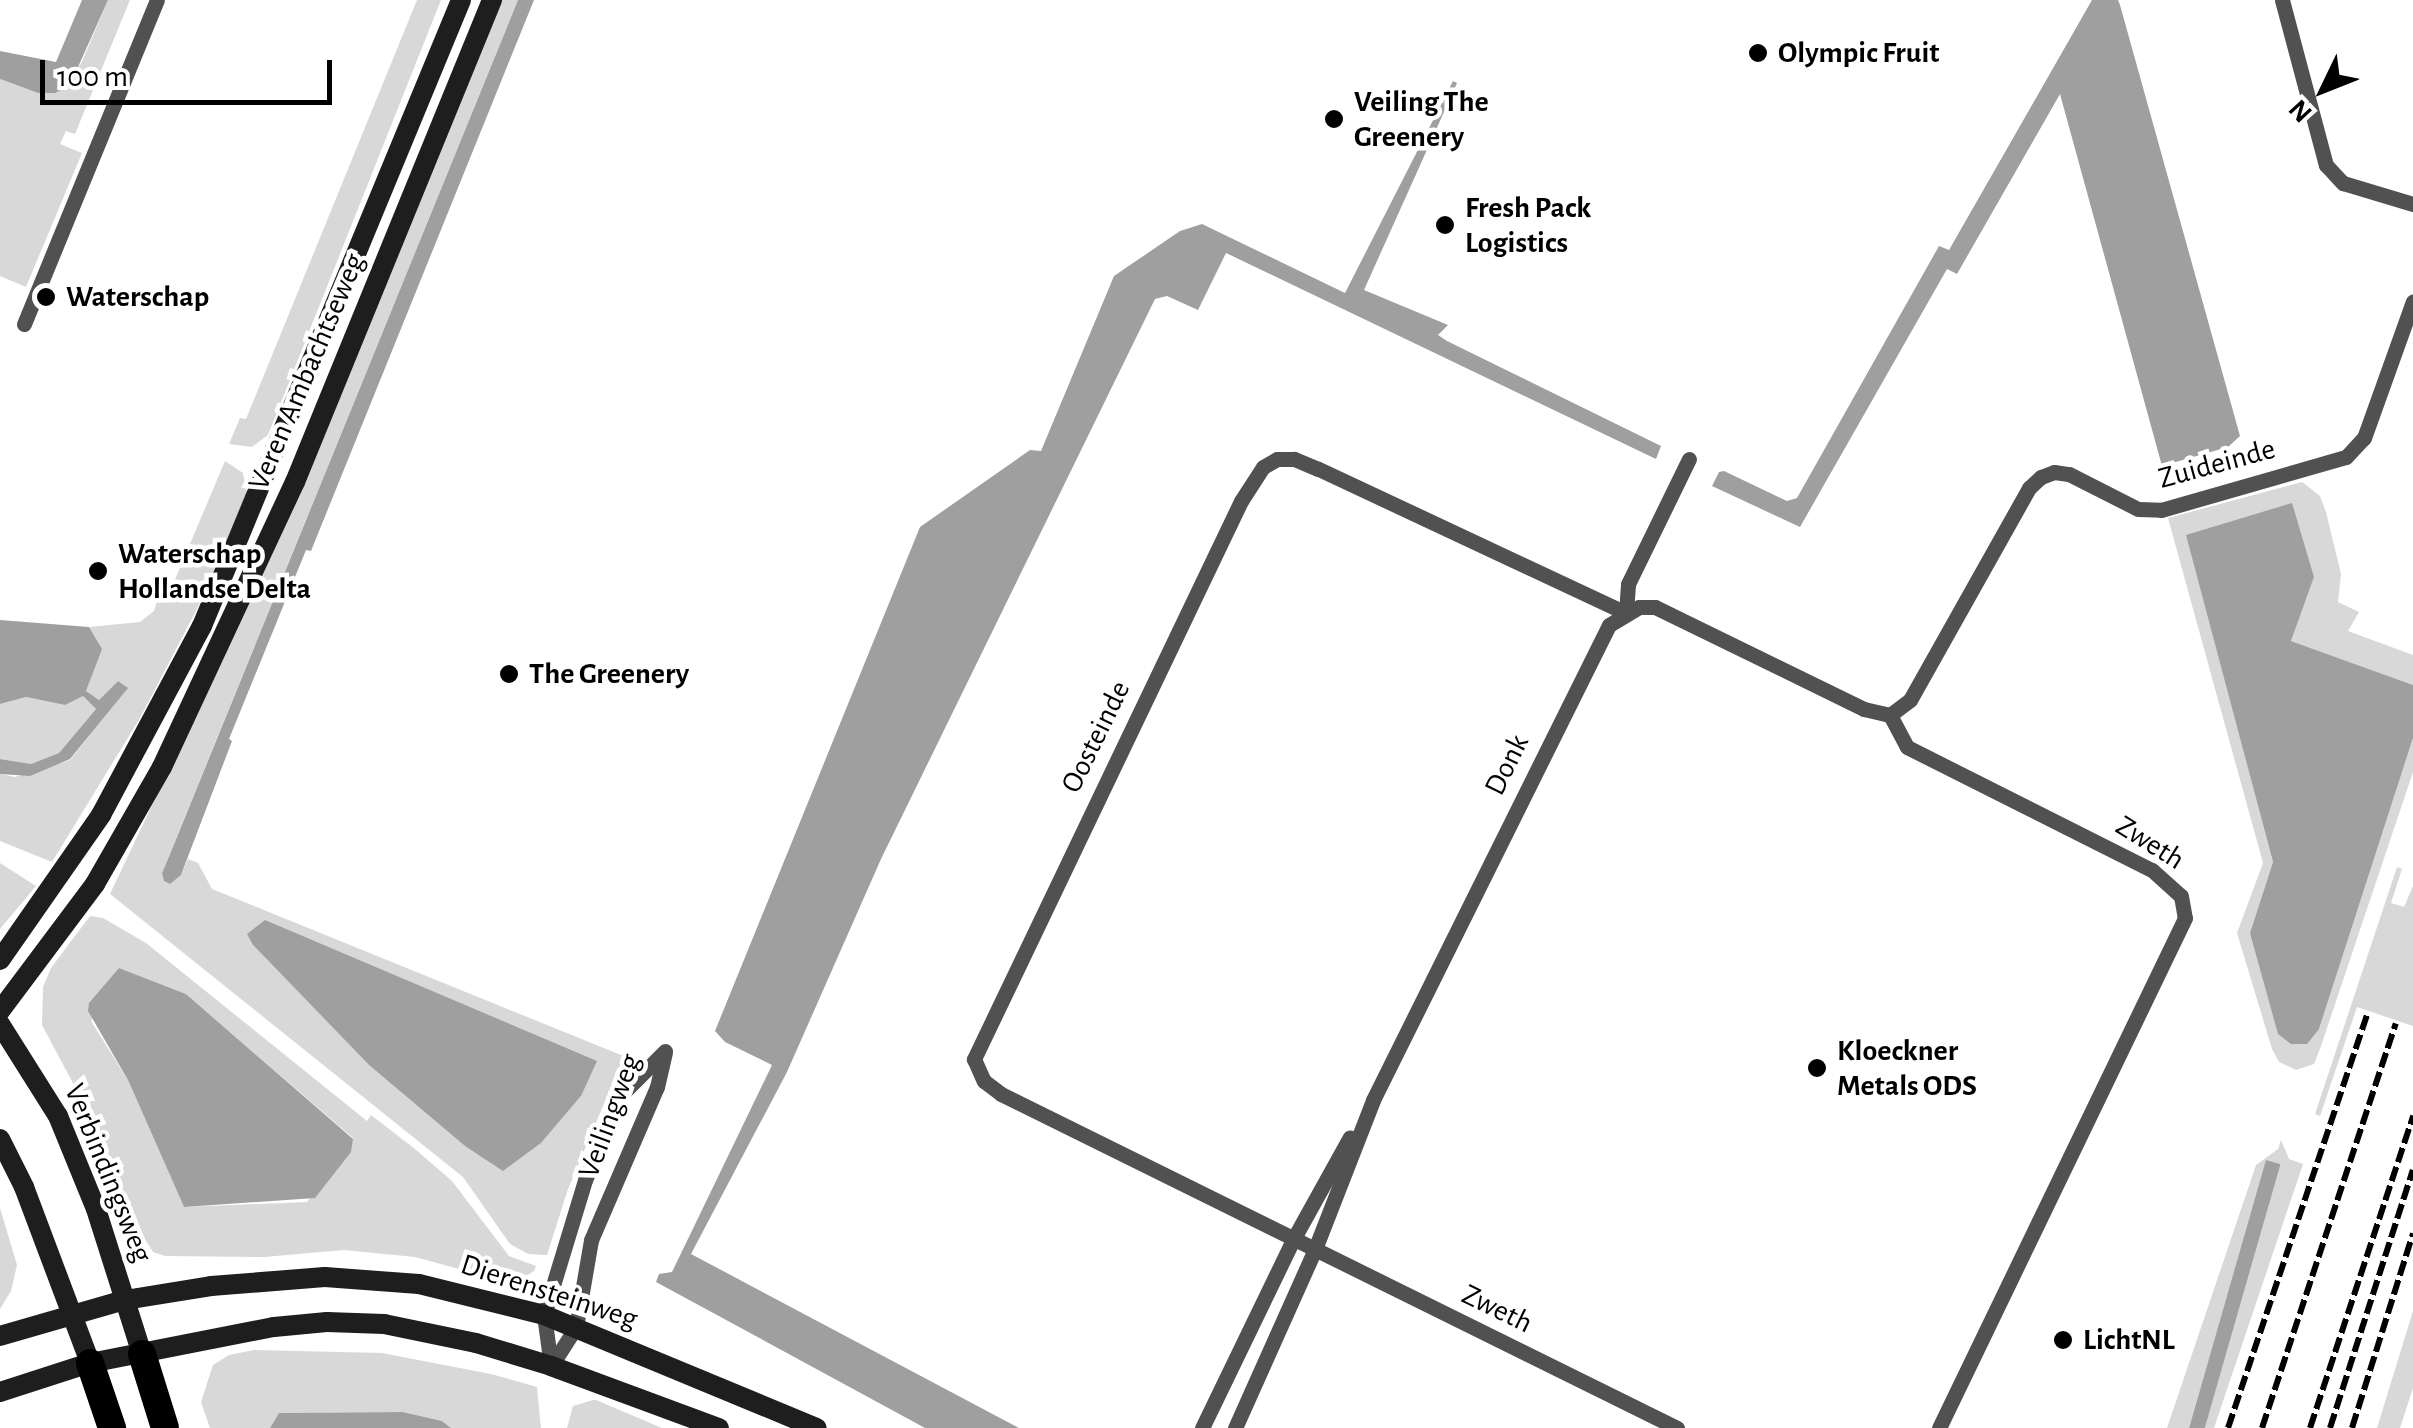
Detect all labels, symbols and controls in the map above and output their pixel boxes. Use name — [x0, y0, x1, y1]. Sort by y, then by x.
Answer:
place label: Olympic Fruit — [1778, 35, 1939, 71]
scale bar — [45, 40, 338, 102]
north arrow — [2273, 40, 2373, 140]
marker: Olympic Fruit — [1747, 42, 1769, 64]
text: 100 m — [57, 62, 128, 92]
place label: Veiling The Greenery — [1354, 84, 1489, 154]
text: N — [2284, 94, 2318, 127]
marker: Veiling The Greenery — [1323, 108, 1345, 130]
place label: Fresh Pack Logistics — [1465, 190, 1591, 260]
marker: Fresh Pack Logistics — [1434, 214, 1456, 236]
street label: Veren Ambachtseweg — [241, 248, 373, 496]
place label: Waterschap — [66, 279, 209, 315]
marker: Waterschap — [35, 286, 57, 308]
street label: Zuideinde — [2155, 431, 2279, 497]
place label: Waterschap Hollandse Delta — [118, 536, 311, 606]
marker: Waterschap Hollandse Delta — [87, 560, 109, 582]
place label: The Greenery — [529, 656, 689, 692]
marker: The Greenery — [498, 663, 520, 685]
street label: Oosteinde — [1054, 675, 1138, 799]
street label: Donk — [1477, 729, 1537, 801]
street label: Zweth — [2109, 808, 2191, 878]
place label: Kloeckner Metals ODS — [1837, 1033, 1977, 1104]
street label: Veilingweg — [571, 1049, 649, 1183]
marker: Kloeckner Metals ODS — [1806, 1057, 1828, 1079]
street label: Verbindingsweg — [56, 1079, 160, 1267]
street label: Dierensteinweg — [456, 1247, 642, 1337]
street label: Zweth — [1456, 1277, 1538, 1341]
place label: LichtNL — [2083, 1322, 2175, 1358]
marker: LichtNL — [2052, 1329, 2074, 1351]

